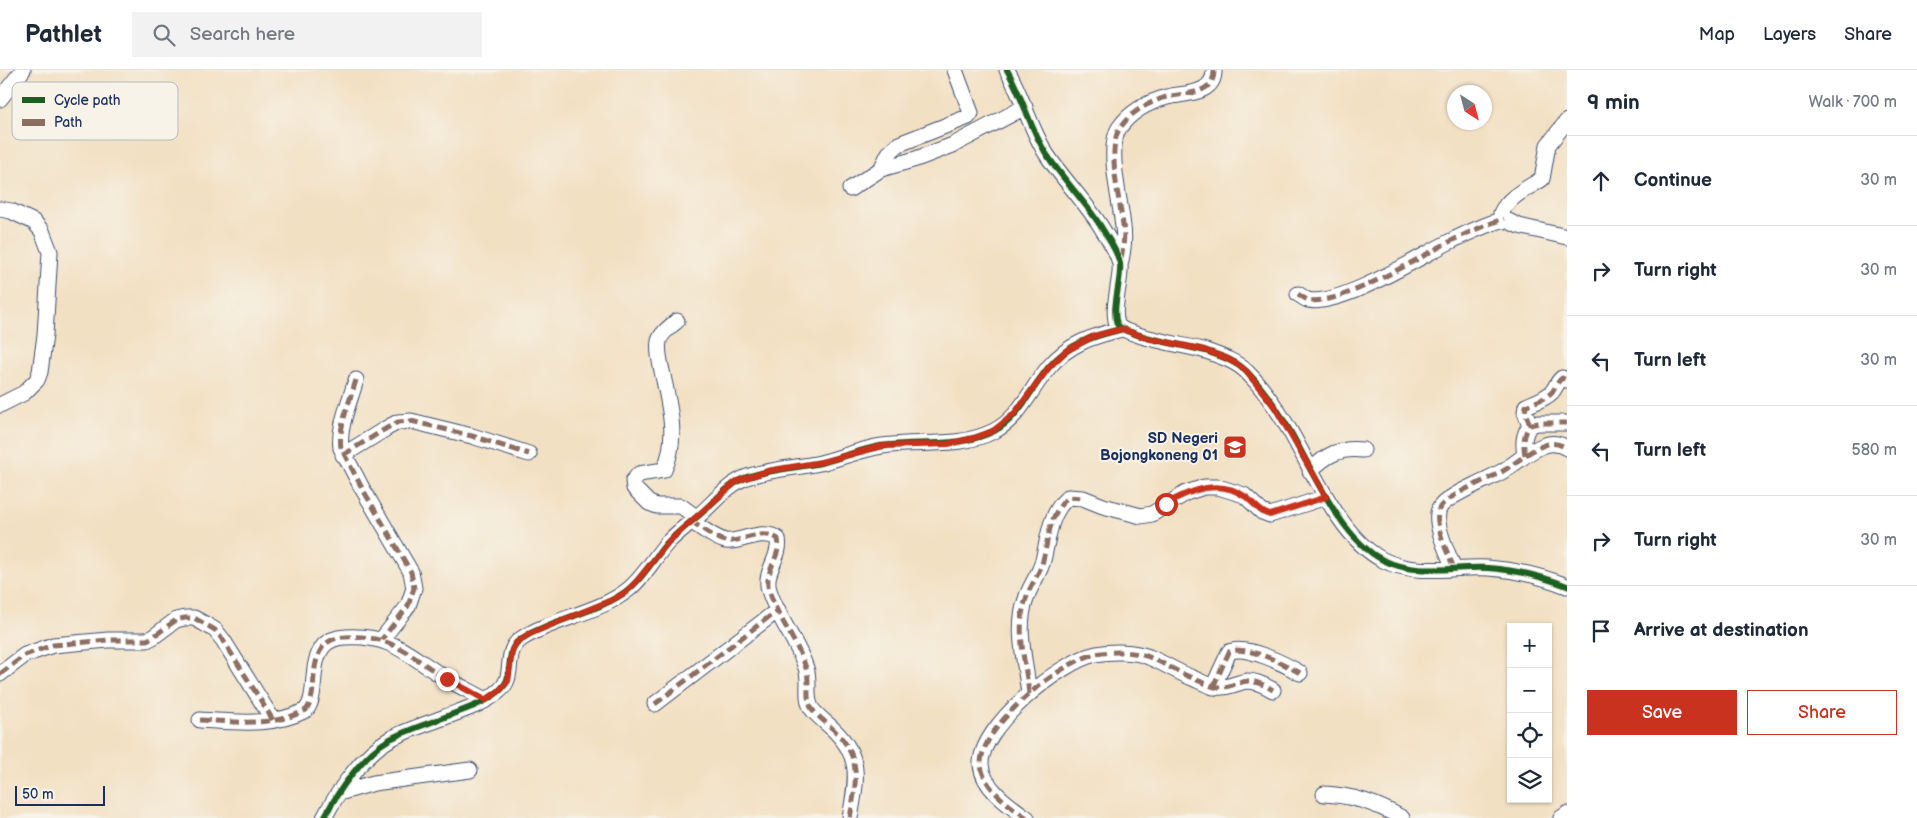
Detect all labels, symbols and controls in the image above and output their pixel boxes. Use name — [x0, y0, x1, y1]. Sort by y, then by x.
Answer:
search box — [132, 12, 482, 57]
text: Pathlet — [25, 20, 102, 49]
icon: search — [150, 21, 178, 49]
text: Search here — [190, 23, 295, 46]
text: Map — [1699, 24, 1735, 45]
text: Layers — [1763, 24, 1816, 45]
text: Share — [1844, 24, 1892, 45]
legend — [12, 82, 178, 140]
north arrow — [1447, 85, 1492, 130]
text: 9 min — [1587, 90, 1640, 115]
text: Cycle path — [54, 92, 121, 109]
text: Walk · 700 m — [1809, 93, 1897, 112]
text: Path — [54, 114, 82, 131]
icon: ahead — [1587, 167, 1615, 195]
text: Continue — [1634, 169, 1712, 192]
text: 30 m — [1860, 171, 1897, 190]
icon: right — [1587, 257, 1615, 285]
text: Turn right — [1634, 259, 1717, 282]
text: 30 m — [1860, 261, 1897, 280]
icon: left — [1587, 347, 1615, 375]
text: Turn left — [1634, 349, 1706, 372]
text: 30 m — [1860, 351, 1897, 370]
place label: SD Negeri Bojongkoneng 01 — [1100, 429, 1218, 465]
school or university icon: SD Negeri Bojongkoneng 01 — [1222, 434, 1248, 460]
icon: left — [1587, 437, 1615, 465]
text: Turn left — [1634, 439, 1706, 462]
text: 580 m — [1852, 441, 1897, 460]
route start — [1155, 493, 1178, 516]
icon: right — [1587, 527, 1615, 555]
text: Turn right — [1634, 529, 1717, 552]
text: 30 m — [1860, 531, 1897, 550]
icon: arrive — [1587, 617, 1615, 645]
text: Arrive at destination — [1634, 619, 1809, 642]
map controls — [1507, 623, 1552, 803]
button: + — [1507, 623, 1552, 668]
route end — [436, 668, 459, 691]
button: − — [1507, 668, 1552, 713]
button: Save — [1587, 690, 1737, 735]
button: Share — [1747, 690, 1897, 735]
button: locate — [1507, 713, 1552, 758]
button: layers — [1507, 758, 1552, 803]
scale bar — [15, 783, 105, 806]
text: 50 m — [22, 786, 54, 803]

